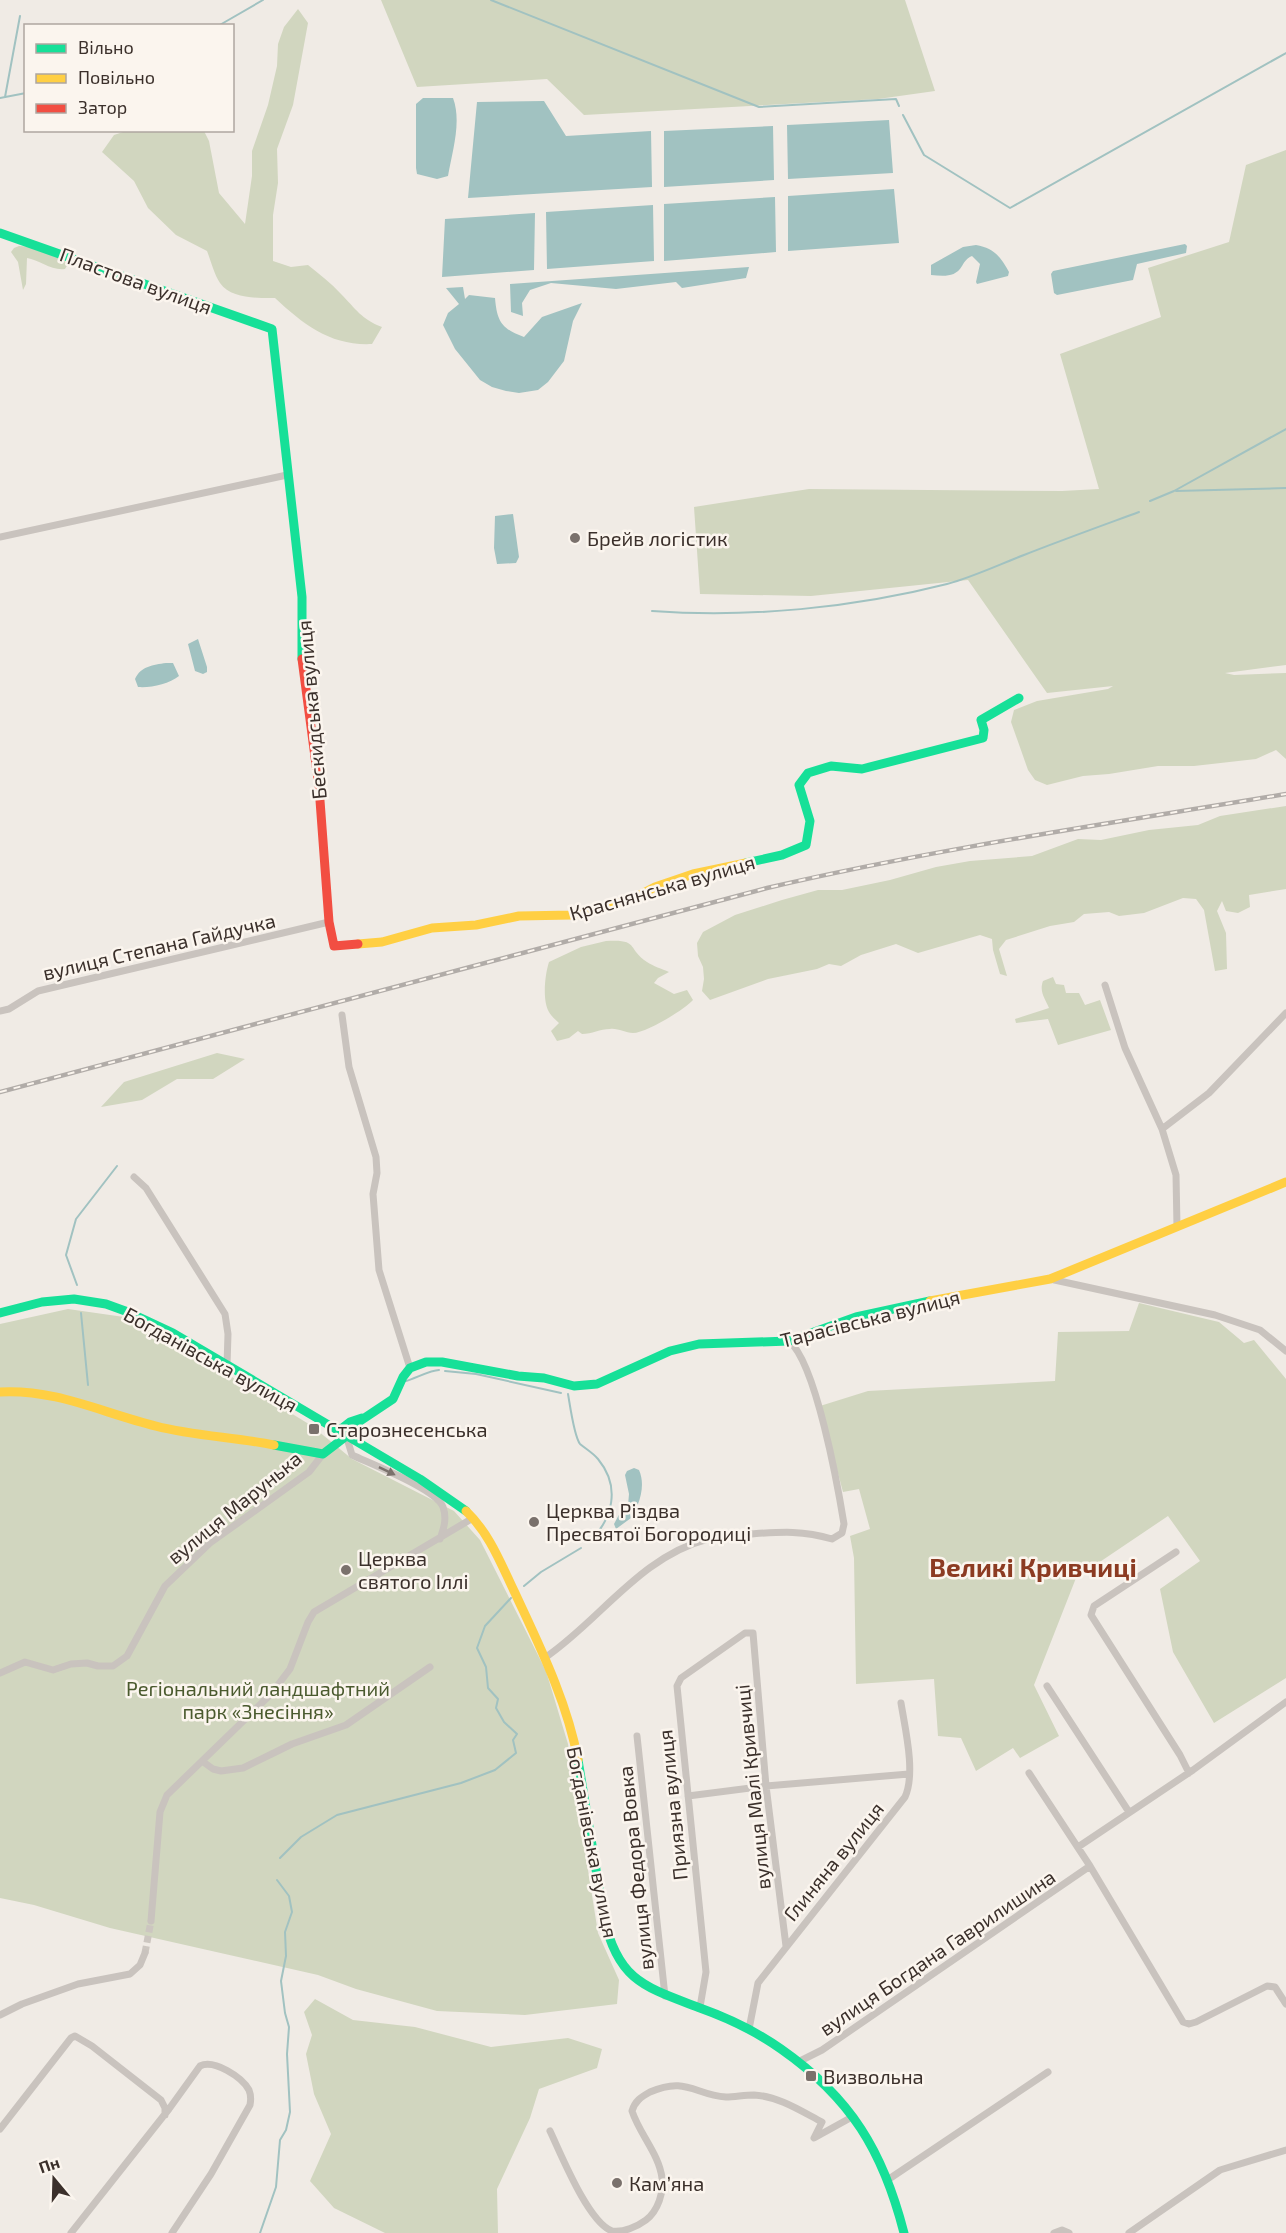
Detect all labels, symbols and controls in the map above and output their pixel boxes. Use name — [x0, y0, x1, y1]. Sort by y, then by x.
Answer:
legend — [24, 24, 234, 132]
text: Вільно — [78, 36, 134, 58]
text: Повільно — [78, 66, 155, 88]
text: Затор — [78, 96, 127, 118]
street label: Пластова вулиця — [56, 241, 215, 320]
place label: Брейв логістик — [587, 526, 728, 550]
marker: Брейв логістик — [568, 531, 582, 545]
street label: Бескидська вулиця — [291, 619, 332, 801]
street label: Краснянська вулиця — [567, 849, 758, 926]
street label: вулиця Степана Гайдучка — [40, 908, 278, 985]
street label: Тарасівська вулиця — [778, 1284, 963, 1353]
street label: Богданівська вулиця — [120, 1301, 302, 1418]
place label: Старознесенська — [326, 1417, 488, 1441]
marker: Старознесенська — [307, 1422, 321, 1436]
street label: вулиця Марунька — [162, 1446, 307, 1569]
one-way arrow — [378, 1467, 395, 1476]
place label: Церква Різдва Пресвятої Богородиці — [546, 1498, 751, 1545]
marker: Церква Різдва Пресвятої Богородиці — [527, 1515, 541, 1529]
place label: Церква святого Іллі — [358, 1546, 469, 1593]
district label: Великі Кривчиці — [929, 1551, 1137, 1582]
marker: Церква святого Іллі — [339, 1563, 353, 1577]
park label: Регіональний ландшафтний парк «Знесіння» — [126, 1676, 390, 1723]
street label: вулиця Малі Кривчиці — [729, 1683, 776, 1891]
street label: Приязна вулиця — [652, 1728, 693, 1882]
street label: Богданівська вулиця — [562, 1744, 623, 1940]
street label: вулиця Федора Вовка — [612, 1765, 659, 1971]
street label: Глиняна вулиця — [778, 1797, 889, 1926]
street label: вулиця Богдана Гаврилишина — [815, 1864, 1060, 2041]
place label: Визвольна — [823, 2064, 924, 2088]
marker: Визвольна — [804, 2069, 818, 2083]
north arrow — [24, 2149, 84, 2209]
text: Пн — [36, 2152, 62, 2177]
place label: Кам’яна — [629, 2171, 704, 2195]
marker: Кам’яна — [610, 2176, 624, 2190]

